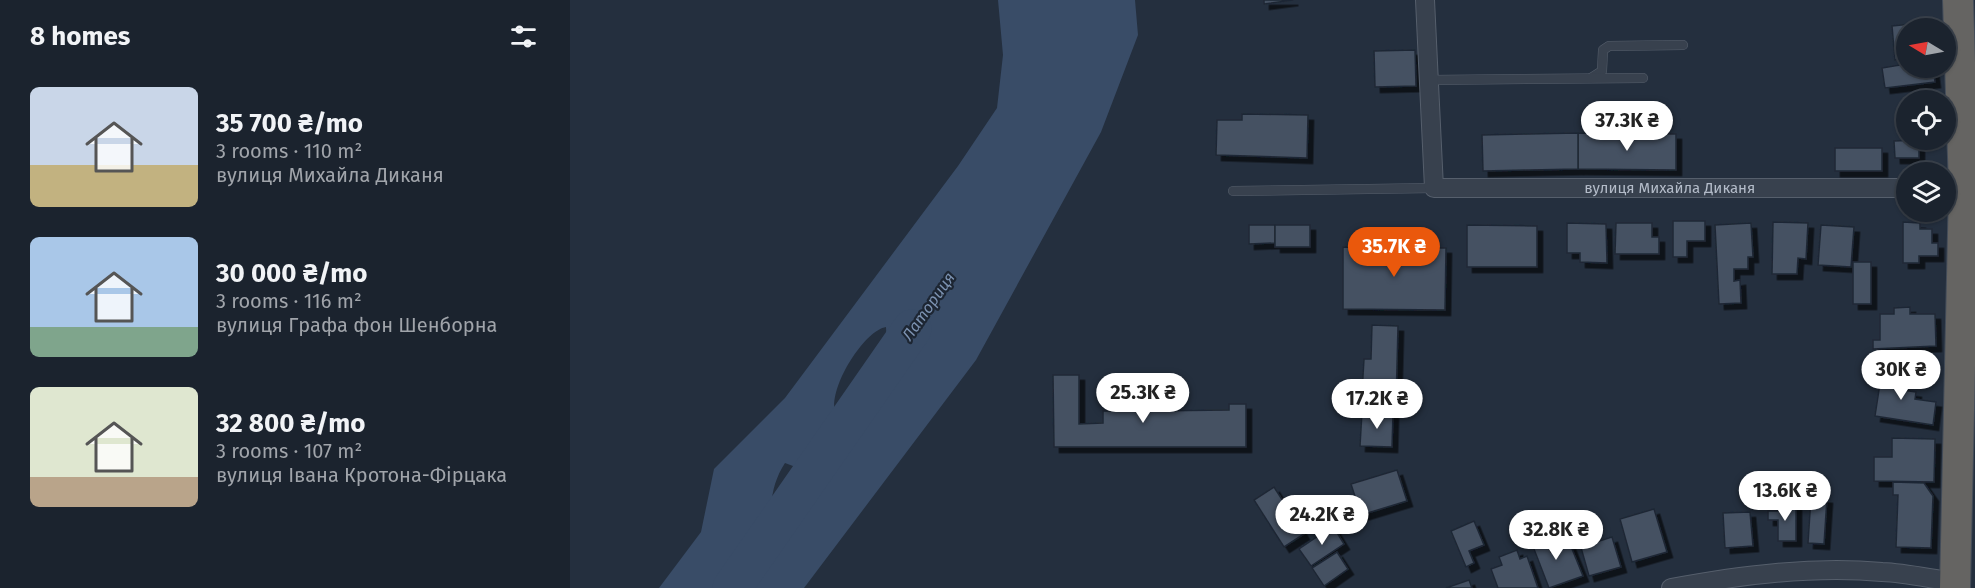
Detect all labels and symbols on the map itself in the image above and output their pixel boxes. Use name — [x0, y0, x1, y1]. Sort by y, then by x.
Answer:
north arrow — [1896, 18, 1956, 78]
pin: 37.3K ₴ — [1572, 101, 1682, 152]
street label: вулиця Михайла Диканя — [1584, 179, 1755, 197]
pin: 35.7K ₴ — [1339, 227, 1449, 278]
water label: Латориця — [897, 269, 959, 345]
pin: 30K ₴ — [1859, 350, 1943, 401]
pin: 25.3K ₴ — [1088, 373, 1198, 424]
pin: 17.2K ₴ — [1322, 379, 1432, 430]
pin: 13.6K ₴ — [1730, 471, 1840, 522]
pin: 24.2K ₴ — [1267, 495, 1377, 546]
pin: 32.8K ₴ — [1501, 510, 1611, 561]

